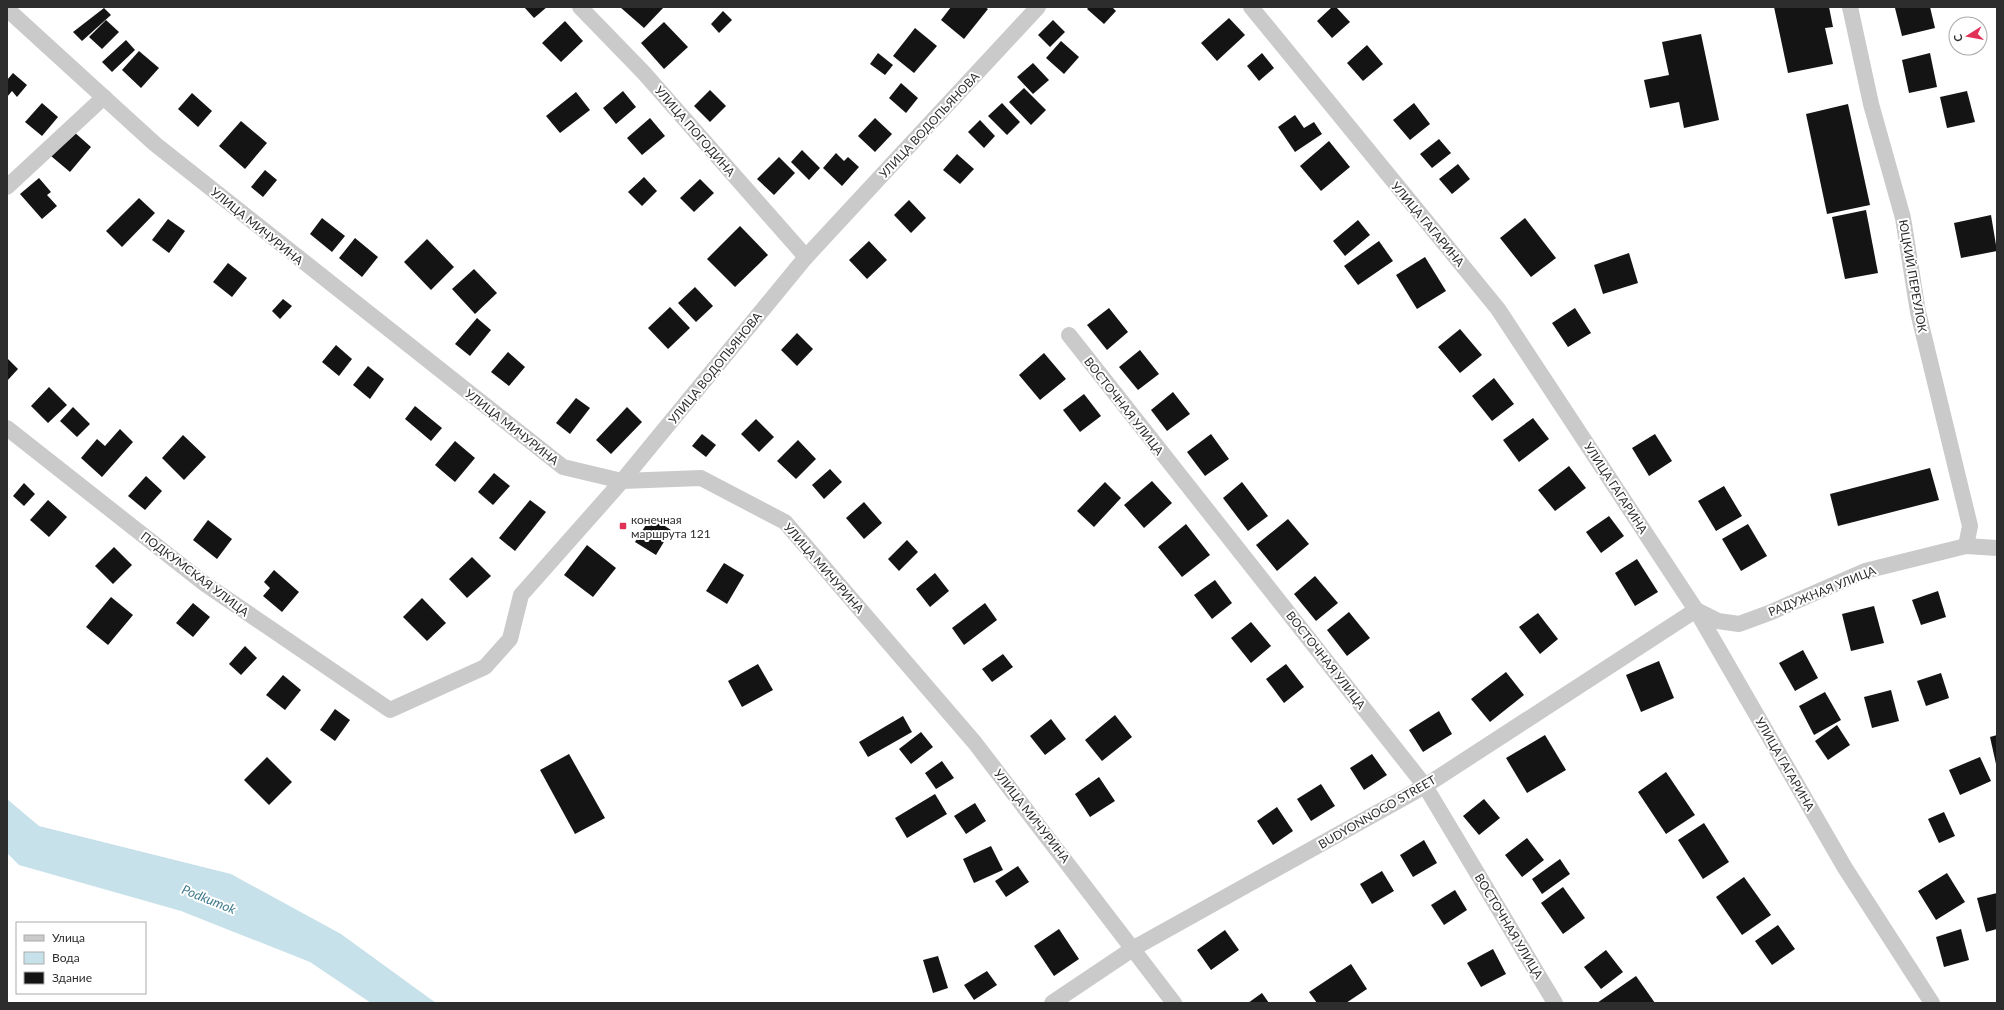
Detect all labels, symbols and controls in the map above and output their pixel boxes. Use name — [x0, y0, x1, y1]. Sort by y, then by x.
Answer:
north arrow — [1948, 16, 1988, 56]
text: С — [1950, 32, 1965, 43]
street label: УЛИЦА ВОДОПЬЯНОВА — [876, 68, 983, 181]
street label: УЛИЦА ПОГОДИНА — [652, 83, 739, 180]
street label: УЛИЦА ГАГАРИНА — [1388, 179, 1468, 270]
street label: УЛИЦА МИЧУРИНА — [208, 184, 307, 268]
street label: ЮЦКИЙ ПЕРЕУЛОК — [1896, 218, 1930, 334]
street label: УЛИЦА ВОДОПЬЯНОВА — [665, 308, 765, 427]
street label: ВОСТОЧНАЯ УЛИЦА — [1081, 354, 1167, 459]
street label: УЛИЦА МИЧУРИНА — [462, 386, 562, 469]
street label: УЛИЦА ГАГАРИНА — [1581, 440, 1652, 537]
place label: конечная маршрута 121 — [631, 512, 711, 541]
street label: УЛИЦА МИЧУРИНА — [781, 520, 868, 617]
marker: конечная маршрута 121 — [618, 521, 628, 531]
street label: ПОДКУМСКАЯ УЛИЦА — [138, 528, 253, 620]
street label: РАДУЖНАЯ УЛИЦА — [1766, 562, 1879, 619]
street label: ВОСТОЧНАЯ УЛИЦА — [1283, 608, 1369, 713]
street label: УЛИЦА ГАГАРИНА — [1752, 714, 1818, 814]
street label: УЛИЦА МИЧУРИНА — [991, 766, 1074, 866]
street label: BUDYONNOGO STREET — [1316, 772, 1438, 852]
street label: ВОСТОЧНАЯ УЛИЦА — [1472, 871, 1547, 982]
water label: Podkumok — [180, 881, 239, 917]
legend — [16, 922, 146, 994]
text: Улица — [52, 930, 85, 945]
text: Вода — [52, 950, 80, 965]
text: Здание — [52, 970, 92, 985]

